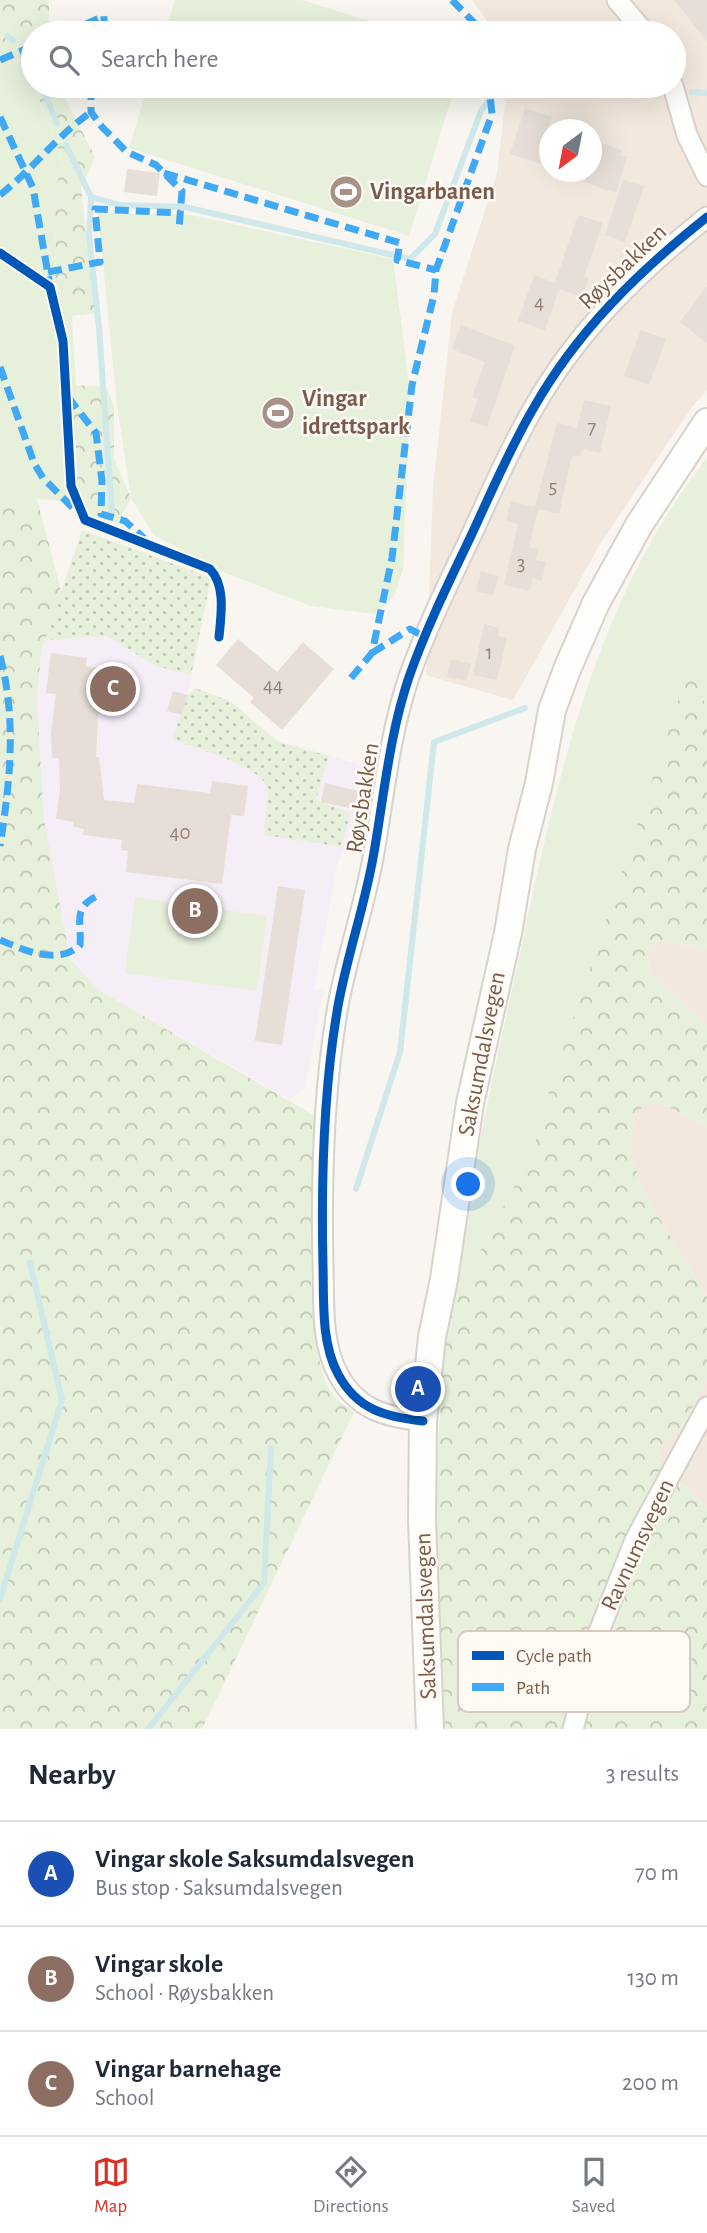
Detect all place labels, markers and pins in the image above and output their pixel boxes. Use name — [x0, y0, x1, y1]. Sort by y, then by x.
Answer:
sports icon: Vingarbanen — [327, 173, 365, 211]
place label: Vingarbanen — [370, 180, 495, 204]
place label: Vingar idrettspark — [302, 387, 410, 439]
sports icon: Vingar idrettspark — [259, 394, 297, 432]
pin: C — [90, 663, 136, 715]
pin: B — [172, 885, 218, 937]
pin: A — [395, 1363, 441, 1415]

